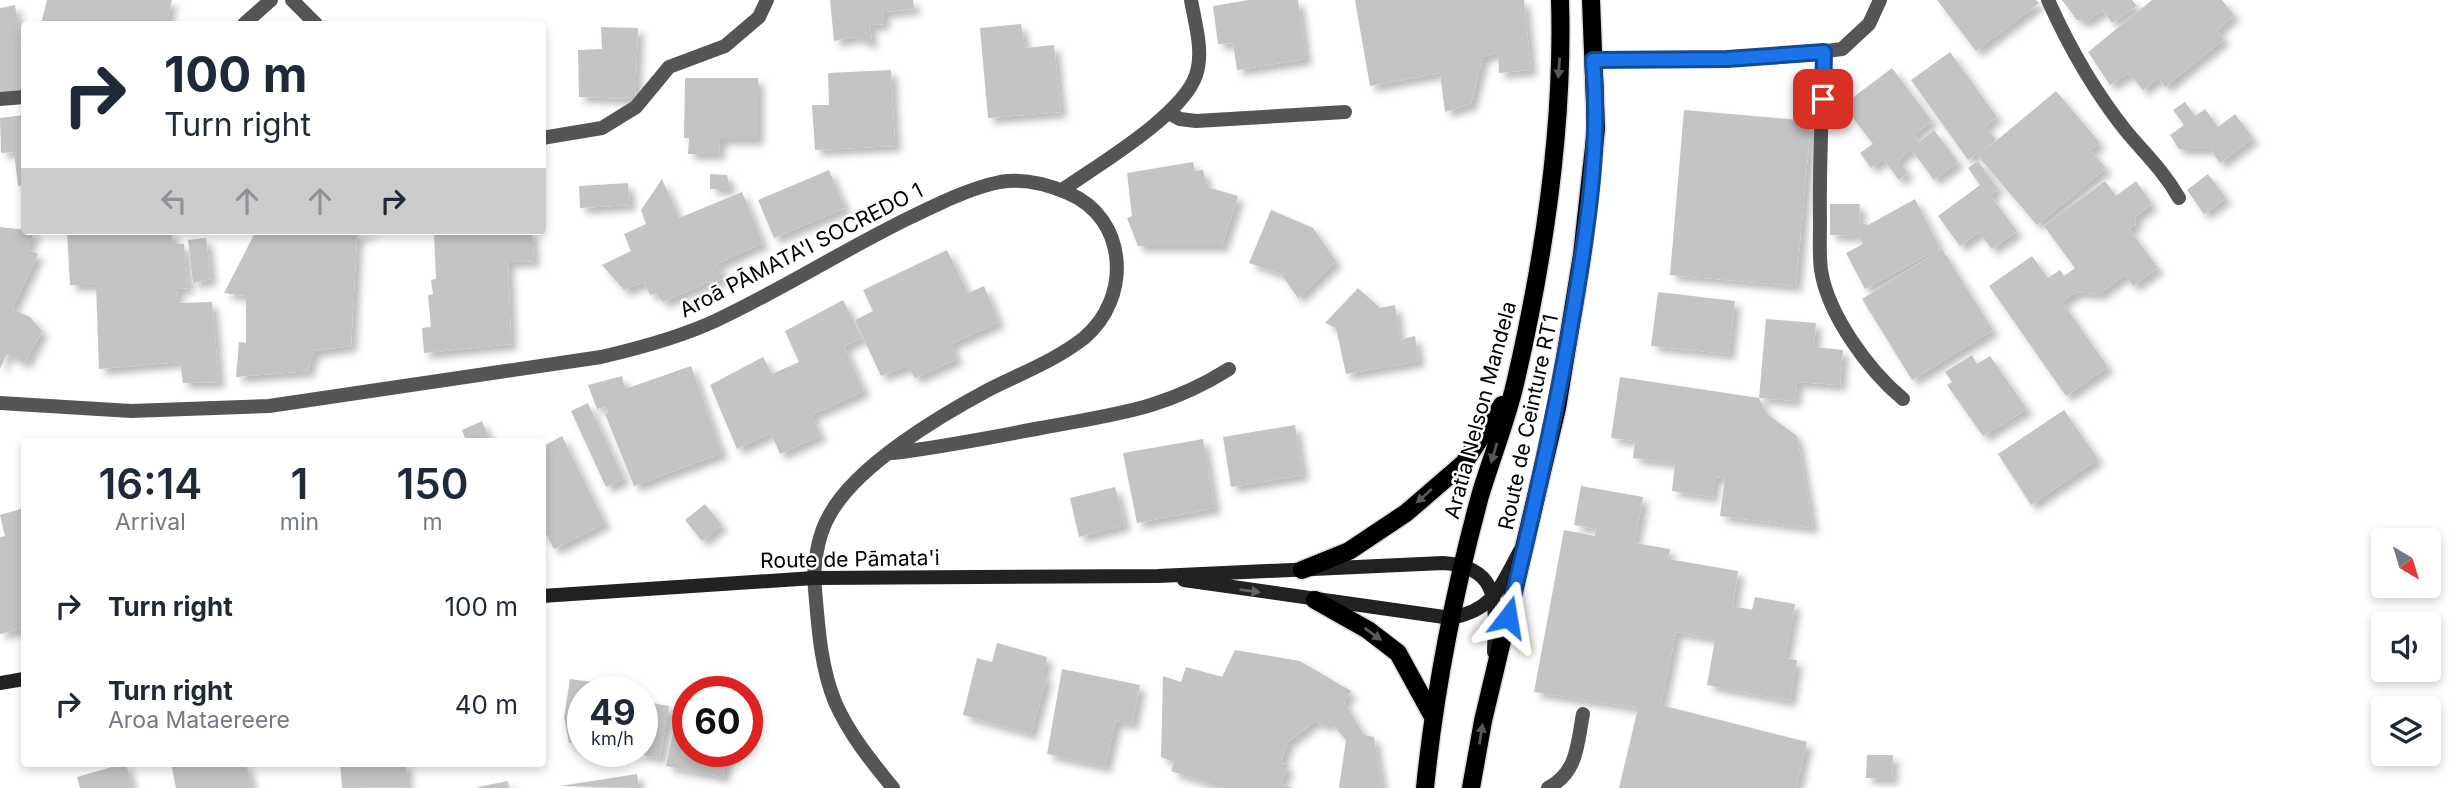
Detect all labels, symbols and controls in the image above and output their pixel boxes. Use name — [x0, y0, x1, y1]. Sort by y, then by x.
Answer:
text: 100 m — [164, 45, 308, 104]
icon: right — [49, 49, 140, 140]
one-way arrow — [1553, 57, 1564, 79]
pin — [1793, 69, 1853, 129]
icon: arrive — [1804, 80, 1842, 118]
text: Turn right — [164, 105, 311, 144]
street label: Aroā PĀMATA'I SOCREDO 1 — [675, 178, 927, 322]
icon: left — [155, 182, 193, 220]
icon: ahead — [228, 182, 266, 220]
icon: ahead — [301, 182, 339, 220]
icon: right — [374, 182, 412, 220]
street label: Aratia Nelson Mandela — [1439, 299, 1521, 521]
street label: Route de Ceinture RT1 — [1493, 312, 1563, 532]
one-way arrow — [1488, 443, 1498, 464]
text: 16:14 — [99, 458, 202, 509]
text: 1 — [291, 458, 308, 509]
text: 150 — [397, 458, 468, 509]
one-way arrow — [1416, 487, 1433, 503]
text: Arrival — [115, 508, 186, 536]
text: min — [280, 508, 319, 536]
text: m — [422, 508, 443, 536]
north arrow — [2371, 528, 2441, 598]
map controls — [2371, 528, 2441, 766]
street label: Route de Pāmata'i — [760, 545, 940, 573]
position arrow — [1471, 580, 1545, 654]
one-way arrow — [1239, 585, 1261, 596]
icon: right — [49, 587, 87, 625]
text: Turn right — [108, 591, 233, 622]
text: 100 m — [445, 591, 518, 622]
button: sound — [2371, 612, 2441, 682]
one-way arrow — [1364, 627, 1382, 641]
text: Turn right — [108, 675, 233, 706]
speed limit sign: 60 — [672, 676, 763, 767]
icon: right — [49, 685, 87, 723]
text: 40 m — [455, 689, 518, 720]
text: 49 — [589, 691, 636, 733]
button: layers — [2371, 696, 2441, 766]
text: Aroa Mataereere — [108, 706, 290, 734]
one-way arrow — [1476, 723, 1487, 745]
text: km/h — [591, 728, 634, 749]

